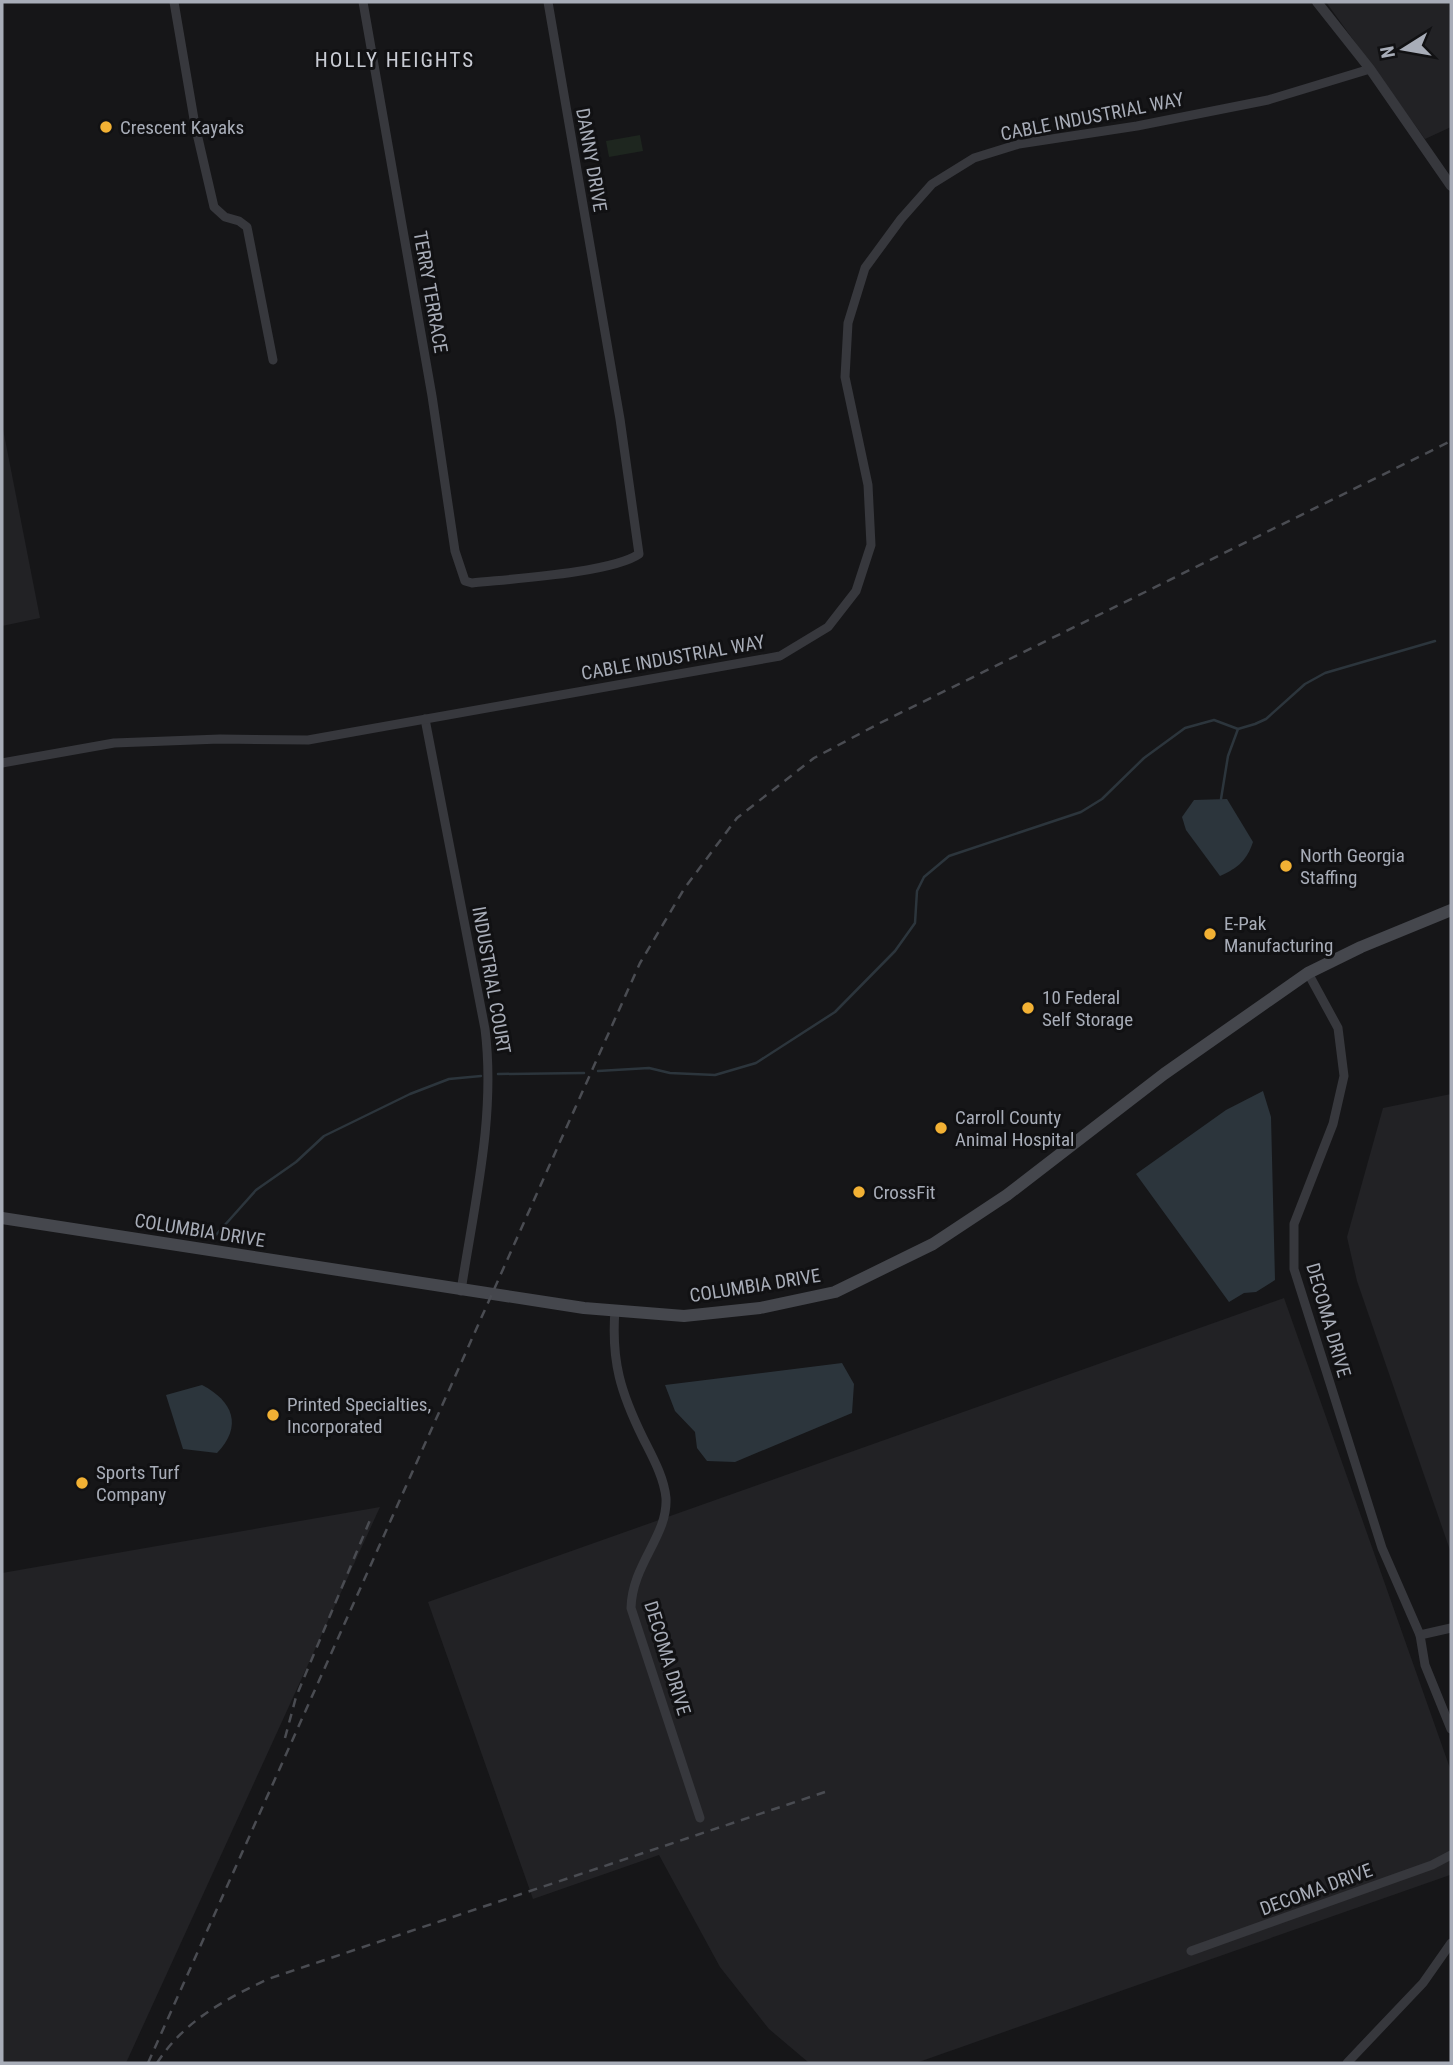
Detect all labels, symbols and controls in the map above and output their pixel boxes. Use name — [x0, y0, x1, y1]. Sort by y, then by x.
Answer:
north arrow — [1369, 14, 1439, 84]
text: N — [1375, 44, 1400, 60]
district label: HOLLY HEIGHTS — [315, 48, 475, 72]
street label: CABLE INDUSTRIAL WAY — [999, 87, 1186, 146]
street label: DANNY DRIVE — [571, 106, 612, 214]
place label: Crescent Kayaks — [120, 116, 244, 139]
marker: Crescent Kayaks — [98, 119, 114, 135]
street label: TERRY TERRACE — [408, 229, 453, 355]
street label: CABLE INDUSTRIAL WAY — [579, 630, 767, 685]
place label: North Georgia Staffing — [1300, 844, 1405, 889]
marker: North Georgia Staffing — [1278, 858, 1294, 874]
street label: INDUSTRIAL COURT — [467, 905, 516, 1056]
place label: E-Pak Manufacturing — [1224, 912, 1333, 957]
marker: E-Pak Manufacturing — [1202, 926, 1218, 942]
place label: 10 Federal Self Storage — [1042, 986, 1133, 1031]
marker: 10 Federal Self Storage — [1020, 1000, 1036, 1016]
place label: Carroll County Animal Hospital — [955, 1106, 1074, 1151]
marker: Carroll County Animal Hospital — [933, 1120, 949, 1136]
place label: CrossFit — [873, 1181, 935, 1204]
marker: CrossFit — [851, 1184, 867, 1200]
street label: COLUMBIA DRIVE — [133, 1209, 267, 1252]
street label: DECOMA DRIVE — [1301, 1260, 1356, 1380]
street label: COLUMBIA DRIVE — [688, 1264, 822, 1307]
place label: Printed Specialties, Incorporated — [287, 1393, 431, 1438]
marker: Printed Specialties, Incorporated — [265, 1407, 281, 1423]
place label: Sports Turf Company — [96, 1461, 179, 1506]
marker: Sports Turf Company — [74, 1475, 90, 1491]
street label: DECOMA DRIVE — [639, 1598, 696, 1718]
street label: DECOMA DRIVE — [1257, 1858, 1376, 1920]

